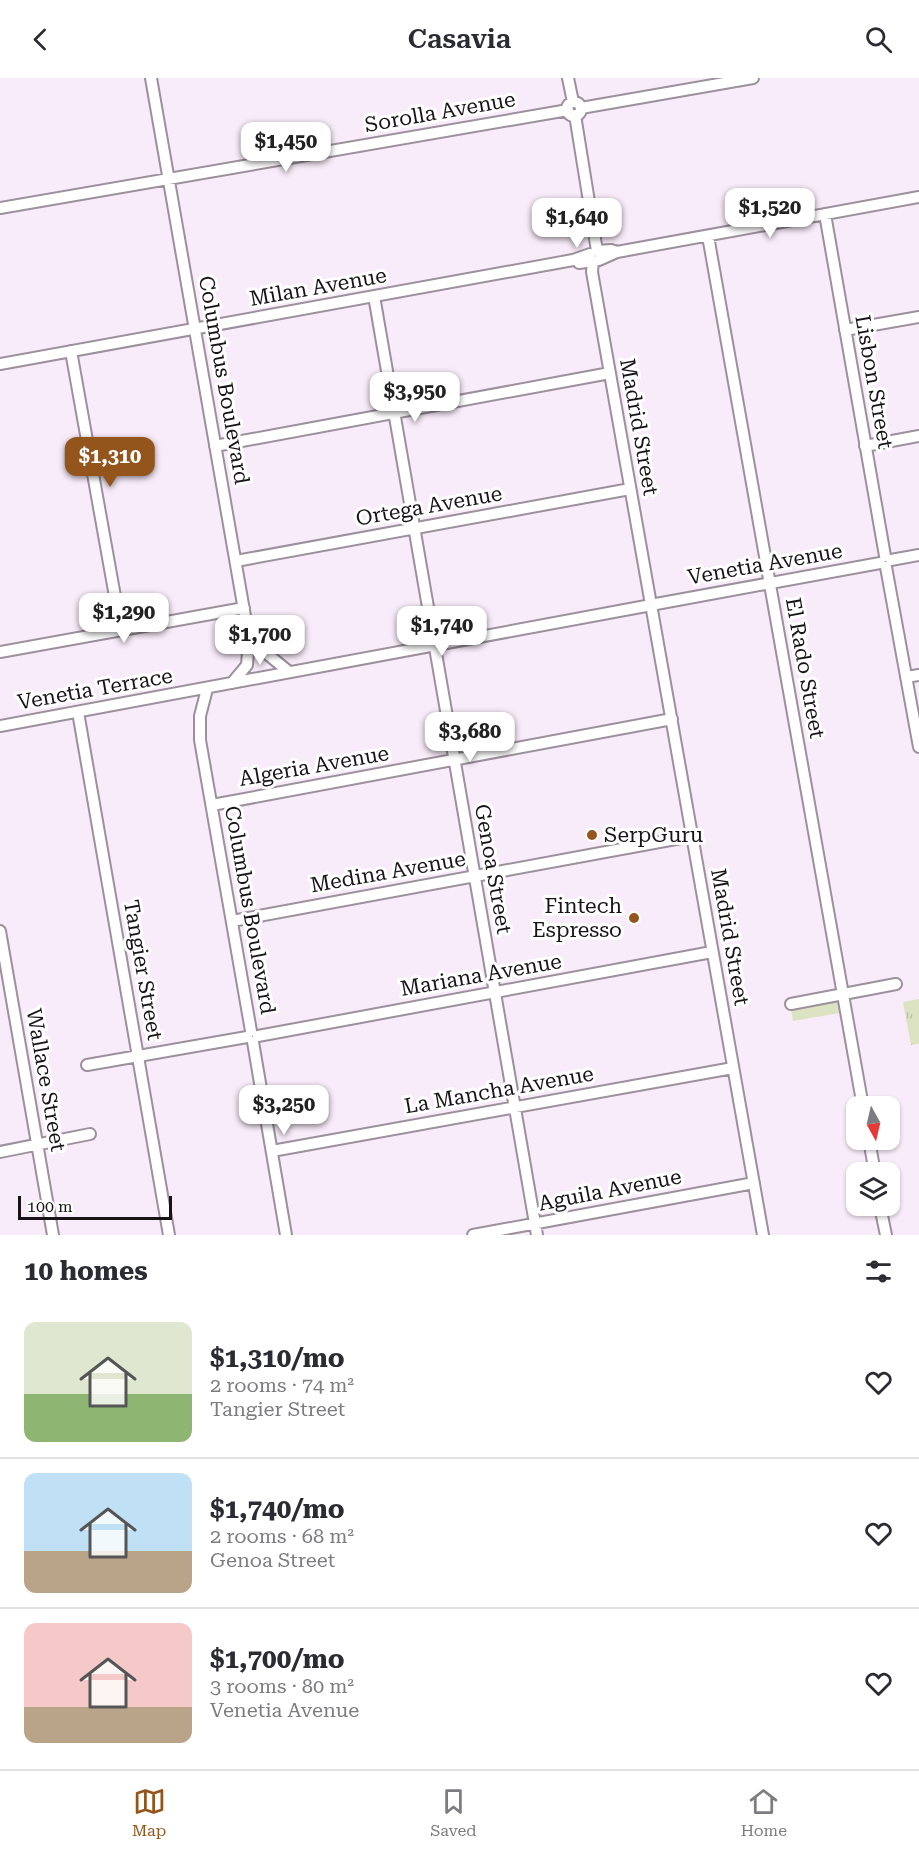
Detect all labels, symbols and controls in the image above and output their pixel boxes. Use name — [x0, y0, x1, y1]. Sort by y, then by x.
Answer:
icon: back — [24, 23, 57, 56]
text: Casavia — [408, 23, 511, 55]
icon: search — [862, 23, 895, 56]
street label: Sorolla Avenue — [363, 87, 517, 137]
pin: $1,450 — [237, 122, 335, 173]
text: $1,450 — [255, 129, 317, 153]
pin: $1,520 — [721, 188, 819, 239]
text: $1,520 — [739, 195, 801, 219]
pin: $1,640 — [528, 198, 626, 249]
text: $1,640 — [546, 205, 608, 229]
street label: Milan Avenue — [248, 263, 388, 311]
street label: Columbus Boulevard — [194, 274, 254, 487]
street label: Lisbon Street — [850, 313, 898, 451]
street label: Madrid Street — [615, 357, 663, 498]
pin: $3,950 — [366, 372, 464, 423]
text: $3,950 — [384, 379, 446, 403]
pin: $1,310 — [61, 437, 159, 488]
text: $1,310 — [79, 444, 141, 468]
street label: Ortega Avenue — [354, 481, 504, 531]
street label: Venetia Avenue — [686, 539, 844, 589]
pin: $1,290 — [75, 593, 173, 644]
street label: El Rado Street — [781, 596, 829, 741]
text: $1,290 — [93, 600, 155, 624]
pin: $1,740 — [393, 606, 491, 657]
text: $1,740 — [411, 613, 473, 637]
pin: $1,700 — [211, 615, 309, 666]
text: $1,700 — [229, 622, 291, 646]
street label: Venetia Terrace — [16, 664, 174, 714]
pin: $3,680 — [421, 712, 519, 763]
text: $3,680 — [439, 719, 501, 743]
street label: Algeria Avenue — [237, 741, 391, 791]
street label: Genoa Street — [470, 802, 516, 936]
street label: Columbus Boulevard — [220, 804, 280, 1017]
place label: SerpGuru — [604, 823, 703, 847]
marker: SerpGuru — [585, 828, 599, 842]
street label: Medina Avenue — [309, 847, 467, 897]
street label: Madrid Street — [706, 867, 754, 1008]
place label: Fintech Espresso — [532, 894, 622, 942]
street label: Tangier Street — [119, 898, 167, 1042]
marker: Fintech Espresso — [627, 911, 641, 925]
street label: Mariana Avenue — [398, 949, 564, 1001]
street label: Wallace Street — [22, 1007, 70, 1154]
street label: La Mancha Avenue — [402, 1062, 596, 1118]
pin: $3,250 — [235, 1085, 333, 1136]
text: $3,250 — [253, 1092, 315, 1116]
north arrow — [846, 1096, 900, 1150]
map controls — [846, 1096, 900, 1216]
button: layers — [846, 1162, 900, 1216]
street label: Aguila Avenue — [536, 1164, 684, 1216]
scale bar — [18, 1193, 172, 1220]
text: 100 m — [27, 1197, 73, 1216]
icon: filters — [862, 1255, 895, 1288]
text: 10 homes — [24, 1256, 148, 1286]
text: $1,310/mo — [210, 1343, 345, 1373]
icon: home — [72, 1346, 144, 1418]
icon: heart — [862, 1366, 895, 1399]
text: 2 rooms · 74 m² — [210, 1373, 354, 1397]
text: Tangier Street — [210, 1397, 345, 1421]
text: $1,740/mo — [210, 1494, 345, 1524]
icon: home — [72, 1497, 144, 1569]
icon: heart — [862, 1517, 895, 1550]
text: 2 rooms · 68 m² — [210, 1524, 354, 1548]
text: Genoa Street — [210, 1548, 335, 1572]
text: $1,700/mo — [210, 1644, 345, 1674]
icon: home — [72, 1647, 144, 1719]
icon: heart — [862, 1667, 895, 1700]
text: 3 rooms · 80 m² — [210, 1674, 354, 1698]
text: Venetia Avenue — [210, 1698, 359, 1722]
tab: Map — [132, 1785, 166, 1840]
tab: Saved — [430, 1785, 477, 1840]
tab: Home — [741, 1785, 787, 1840]

